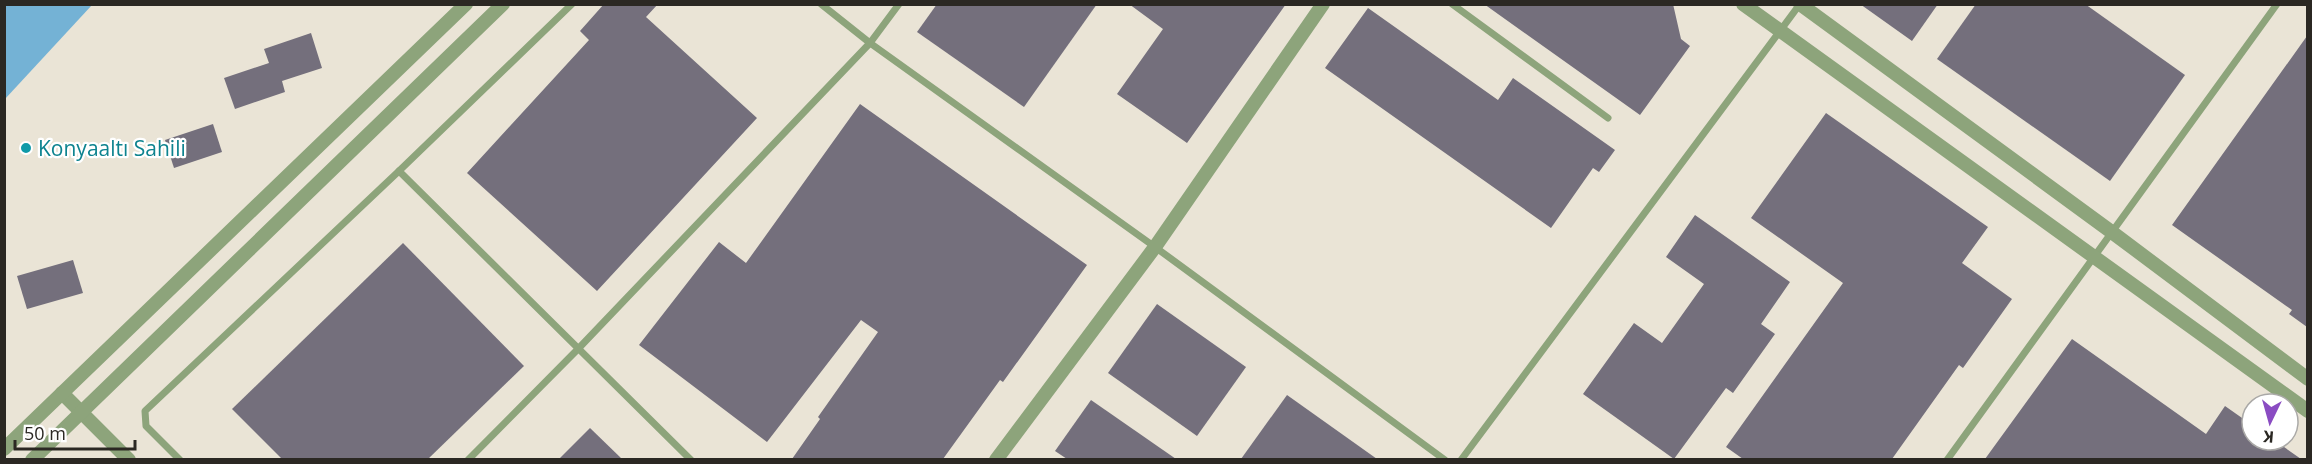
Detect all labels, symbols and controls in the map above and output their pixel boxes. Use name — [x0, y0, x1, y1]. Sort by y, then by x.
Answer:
place label: Konyaaltı Sahili — [38, 134, 186, 162]
marker: Konyaaltı Sahili — [19, 141, 33, 155]
north arrow — [2240, 392, 2300, 452]
scale bar — [15, 413, 135, 451]
text: 50 m — [24, 421, 66, 445]
text: K — [2262, 425, 2275, 448]

